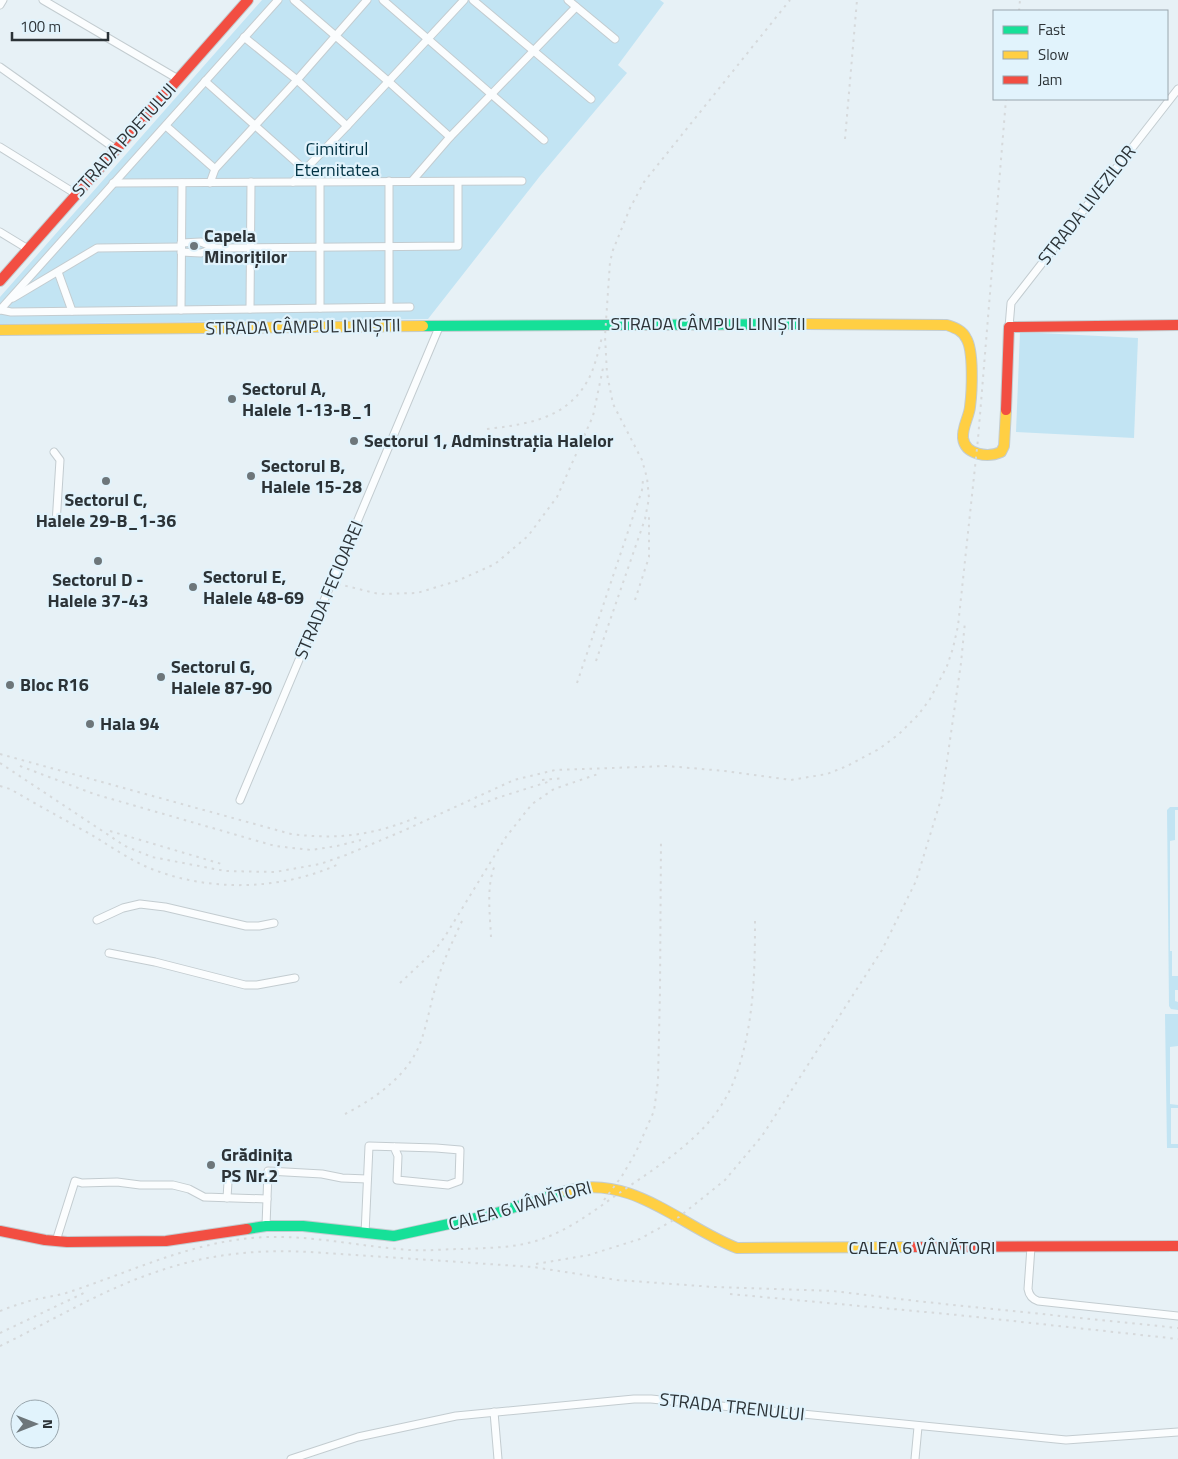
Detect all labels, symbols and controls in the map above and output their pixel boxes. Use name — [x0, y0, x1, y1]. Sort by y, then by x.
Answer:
scale bar — [12, 10, 109, 42]
legend — [993, 10, 1168, 100]
text: 100 m — [20, 15, 61, 38]
text: Fast — [1038, 18, 1066, 41]
text: Slow — [1038, 43, 1069, 66]
text: Jam — [1038, 68, 1062, 91]
street label: STRADA POETULUI — [65, 77, 182, 203]
park label: Cimitirul Eternitatea — [295, 135, 379, 183]
street label: STRADA LIVEZILOR — [1031, 139, 1142, 270]
place label: Capela Minoriților — [204, 222, 288, 270]
marker: Capela Minoriților — [188, 240, 200, 252]
street label: STRADA CÂMPUL LINIȘTII — [610, 310, 806, 337]
street label: STRADA CÂMPUL LINIȘTII — [205, 311, 401, 342]
place label: Sectorul A, Halele 1-13-B_1 — [242, 375, 373, 423]
marker: Sectorul A, Halele 1-13-B_1 — [226, 393, 238, 405]
place label: Sectorul 1, Adminstrația Halelor — [364, 427, 614, 454]
marker: Sectorul 1, Adminstrația Halelor — [348, 435, 360, 447]
place label: Sectorul B, Halele 15-28 — [261, 452, 362, 500]
marker: Sectorul B, Halele 15-28 — [245, 470, 257, 482]
marker: Sectorul C, Halele 29-B_1-36 — [100, 475, 112, 487]
place label: Sectorul C, Halele 29-B_1-36 — [36, 486, 176, 534]
street label: STRADA FECIOAREI — [287, 516, 370, 663]
marker: Sectorul D - Halele 37-43 — [92, 555, 104, 567]
place label: Sectorul E, Halele 48-69 — [203, 563, 304, 611]
place label: Sectorul D - Halele 37-43 — [47, 566, 149, 614]
marker: Sectorul E, Halele 48-69 — [187, 581, 199, 593]
place label: Sectorul G, Halele 87-90 — [171, 653, 272, 701]
place label: Bloc R16 — [20, 671, 89, 698]
marker: Sectorul G, Halele 87-90 — [155, 671, 167, 683]
marker: Bloc R16 — [4, 679, 16, 691]
place label: Hala 94 — [100, 710, 160, 737]
marker: Hala 94 — [84, 718, 96, 730]
place label: Grădinița PS Nr.2 — [221, 1141, 293, 1189]
marker: Grădinița PS Nr.2 — [205, 1159, 217, 1171]
street label: CALEA 6 VÂNĂTORI — [445, 1173, 594, 1238]
street label: CALEA 6 VÂNĂTORI — [848, 1234, 996, 1261]
street label: STRADA TRENULUI — [658, 1385, 806, 1428]
north arrow — [10, 1399, 60, 1449]
text: N — [38, 1419, 59, 1429]

